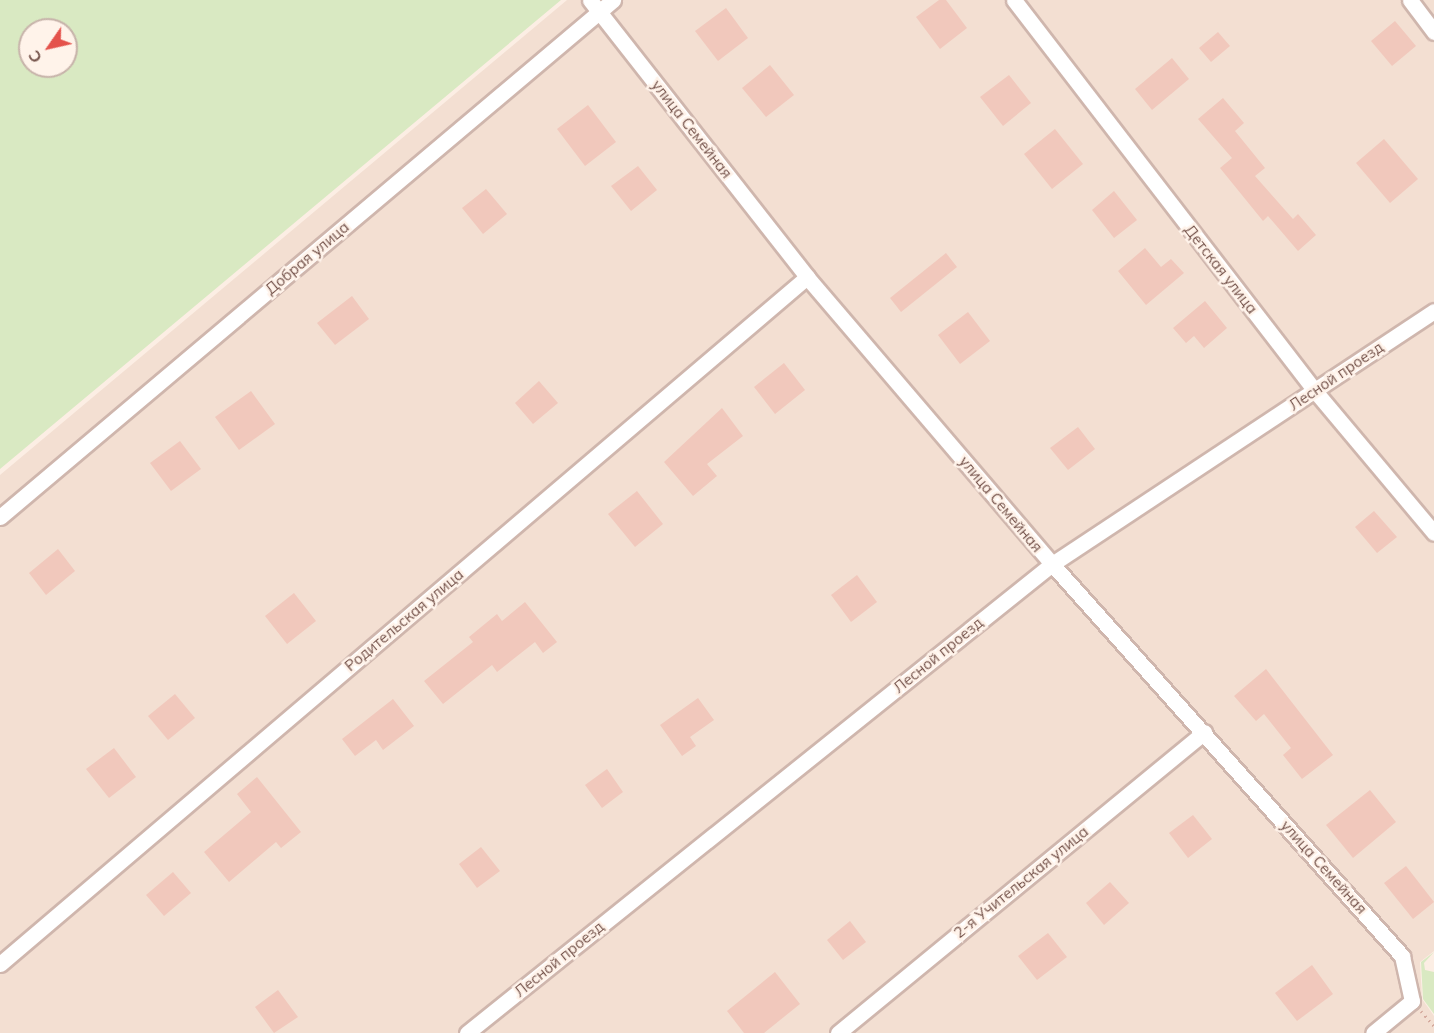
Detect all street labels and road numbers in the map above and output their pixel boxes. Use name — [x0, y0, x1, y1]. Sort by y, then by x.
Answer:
street label: улица Семейная — [648, 76, 736, 182]
street label: Добрая улица — [262, 218, 352, 298]
street label: Детская улица — [1181, 221, 1261, 317]
street label: Лесной проезд — [1285, 338, 1387, 414]
street label: улица Семейная — [956, 452, 1046, 556]
street label: Родительская улица — [341, 565, 467, 675]
street label: Лесной проезд — [890, 613, 986, 697]
street label: улица Семейная — [1277, 816, 1371, 918]
street label: 2-я Учительская улица — [950, 822, 1092, 942]
street label: Лесной проезд — [511, 917, 607, 1001]

